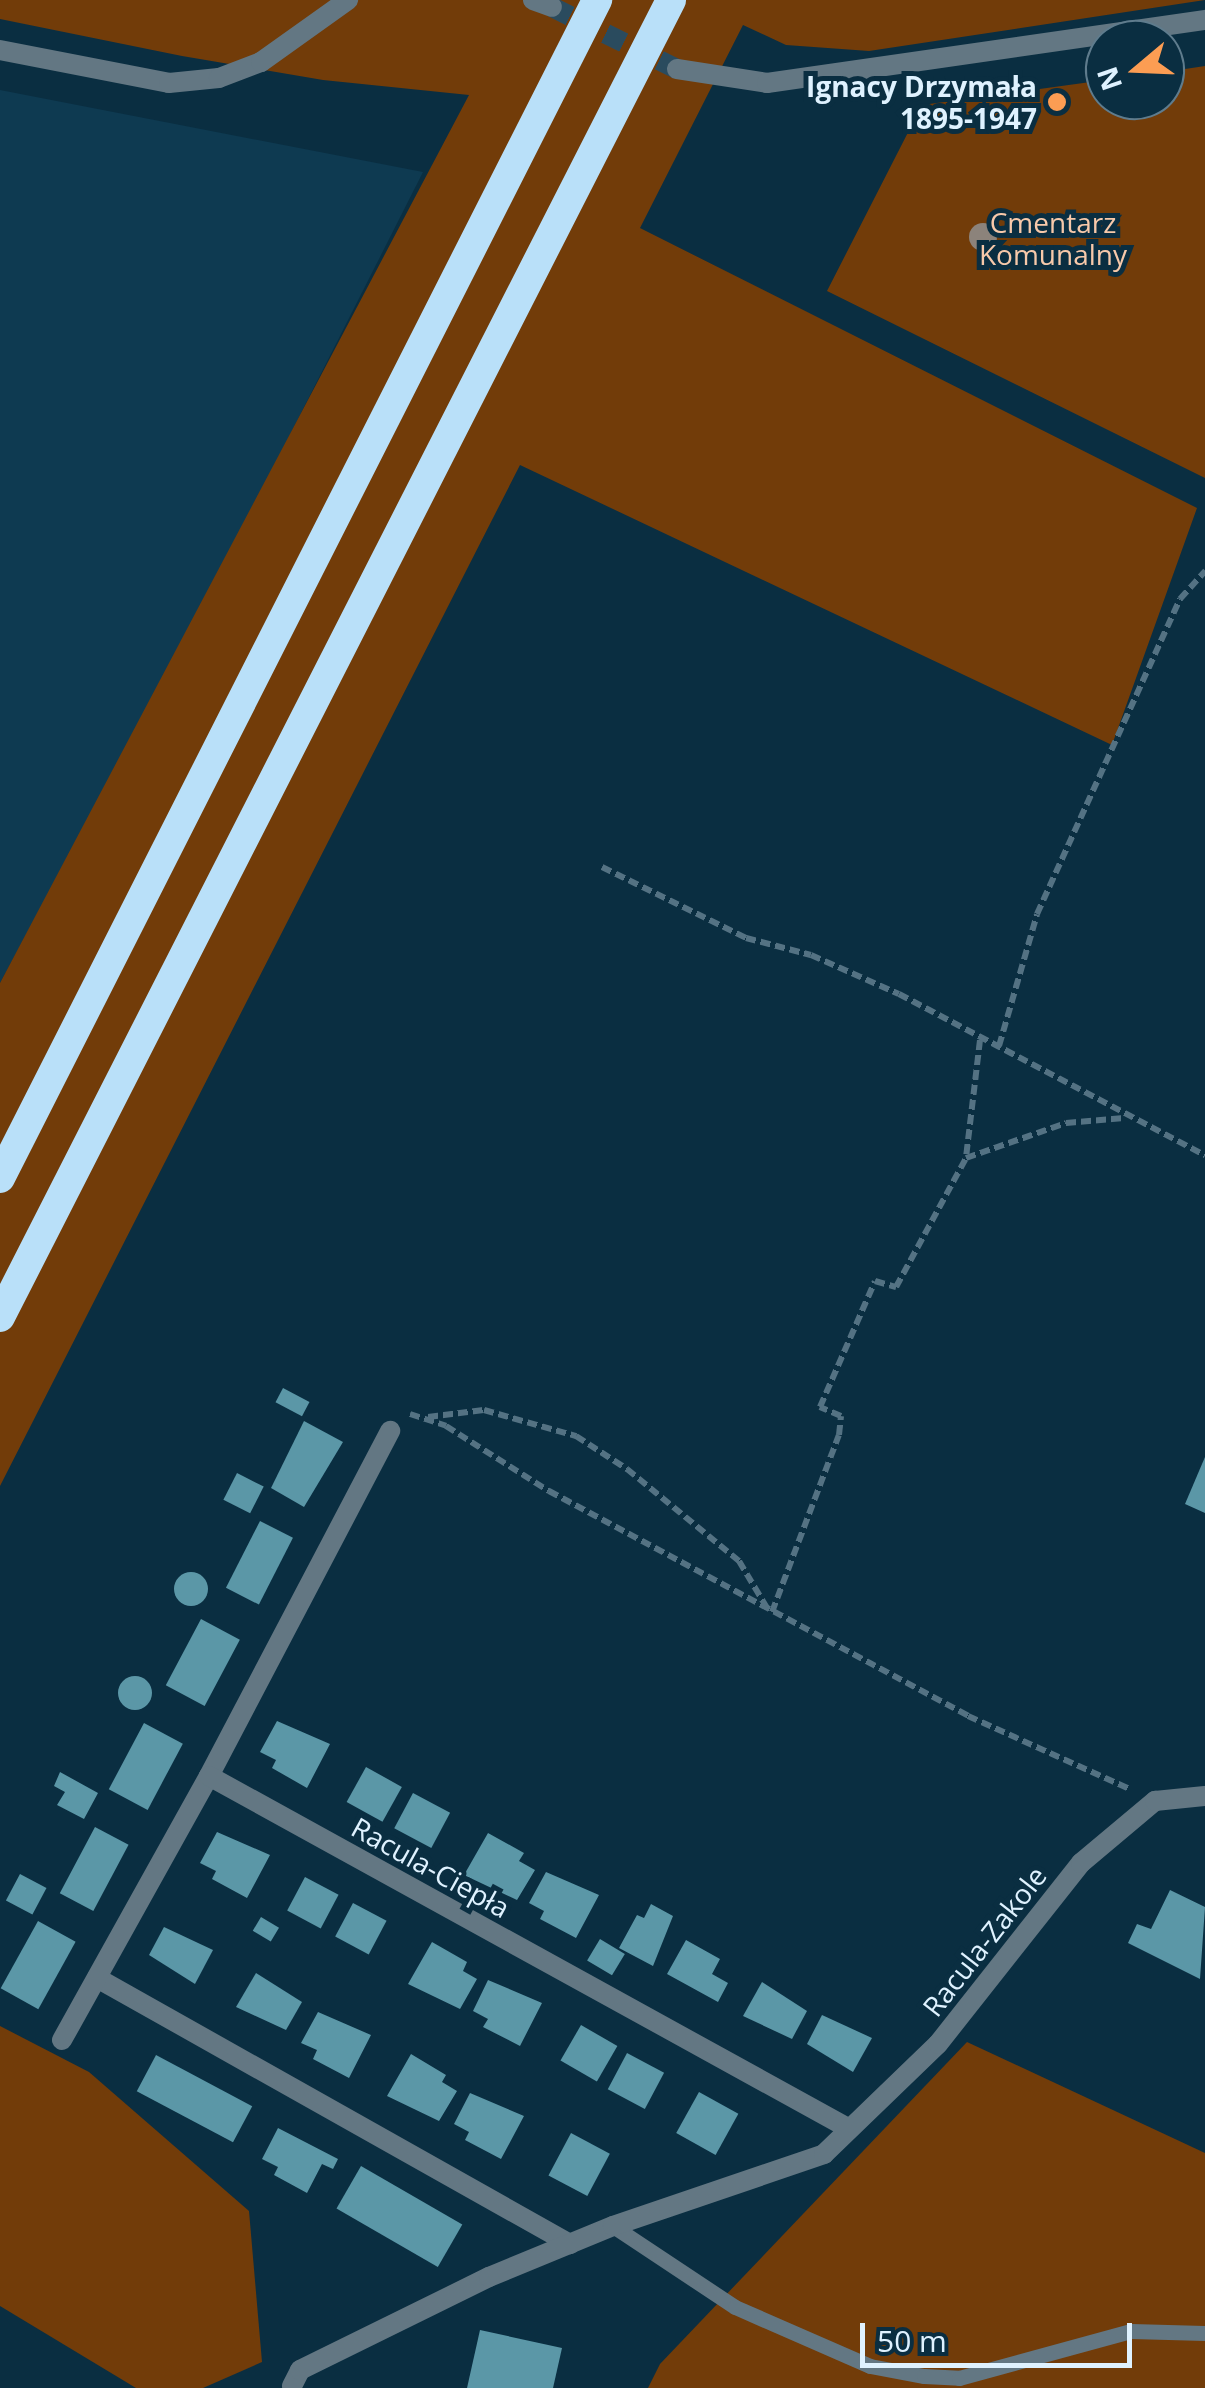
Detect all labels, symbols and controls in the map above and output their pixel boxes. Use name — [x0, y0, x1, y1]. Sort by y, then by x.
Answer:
north arrow — [1085, 20, 1185, 120]
text: N — [1087, 62, 1130, 96]
place label: Ignacy Drzymała 1895-1947 — [806, 69, 1037, 135]
marker: Ignacy Drzymała 1895-1947 — [1046, 91, 1068, 113]
park label: Cmentarz Komunalny — [979, 205, 1127, 271]
street label: Racula-Ciepła — [346, 1810, 516, 1924]
street label: Racula-Zakole — [915, 1859, 1053, 2023]
scale bar — [865, 2303, 1138, 2365]
text: 50 m — [877, 2320, 947, 2361]

